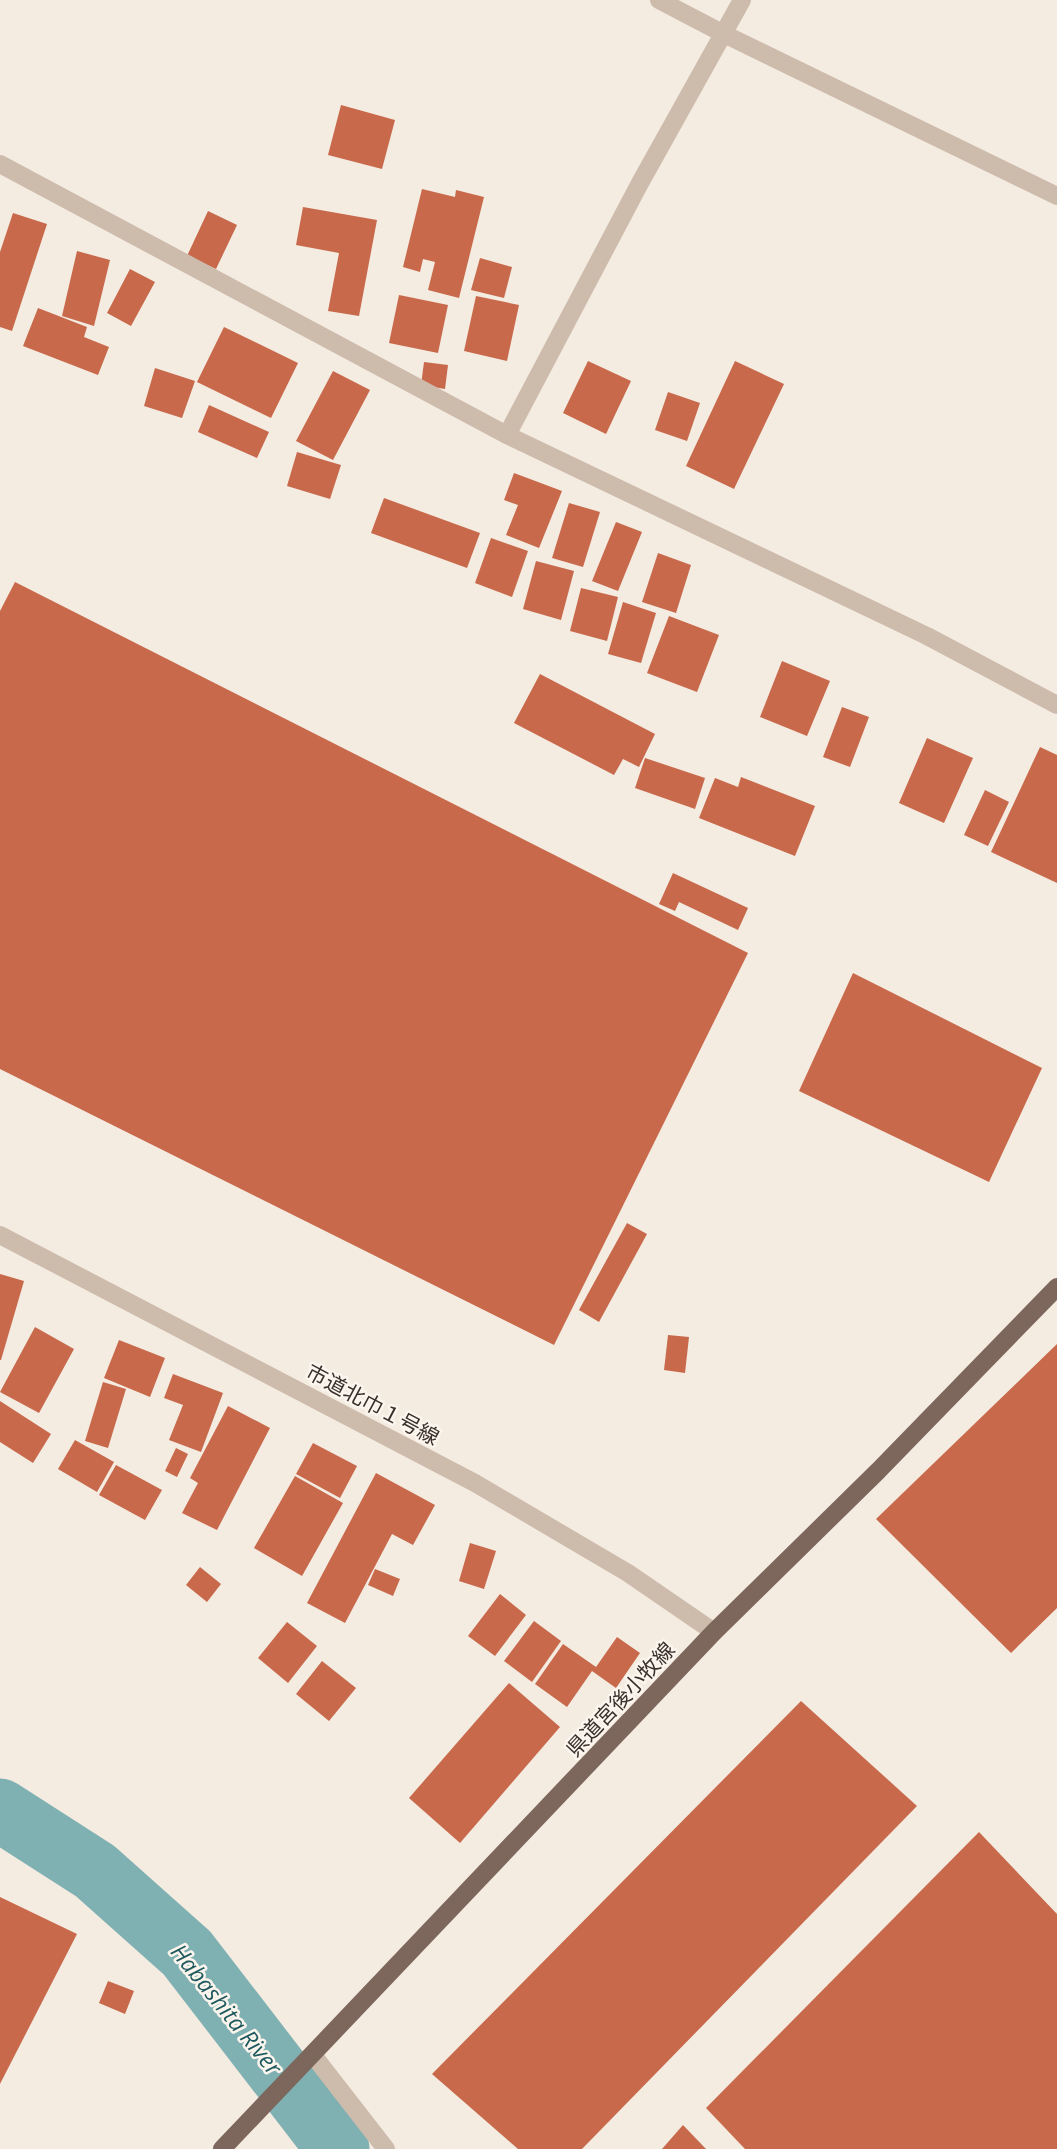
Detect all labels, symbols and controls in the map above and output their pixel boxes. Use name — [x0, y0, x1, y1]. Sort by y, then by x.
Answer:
street label: 市道北巾１号線 — [302, 1357, 444, 1451]
street label: 県道宮後小牧線 — [560, 1636, 680, 1762]
water label: Habashita River — [164, 1937, 291, 2082]

